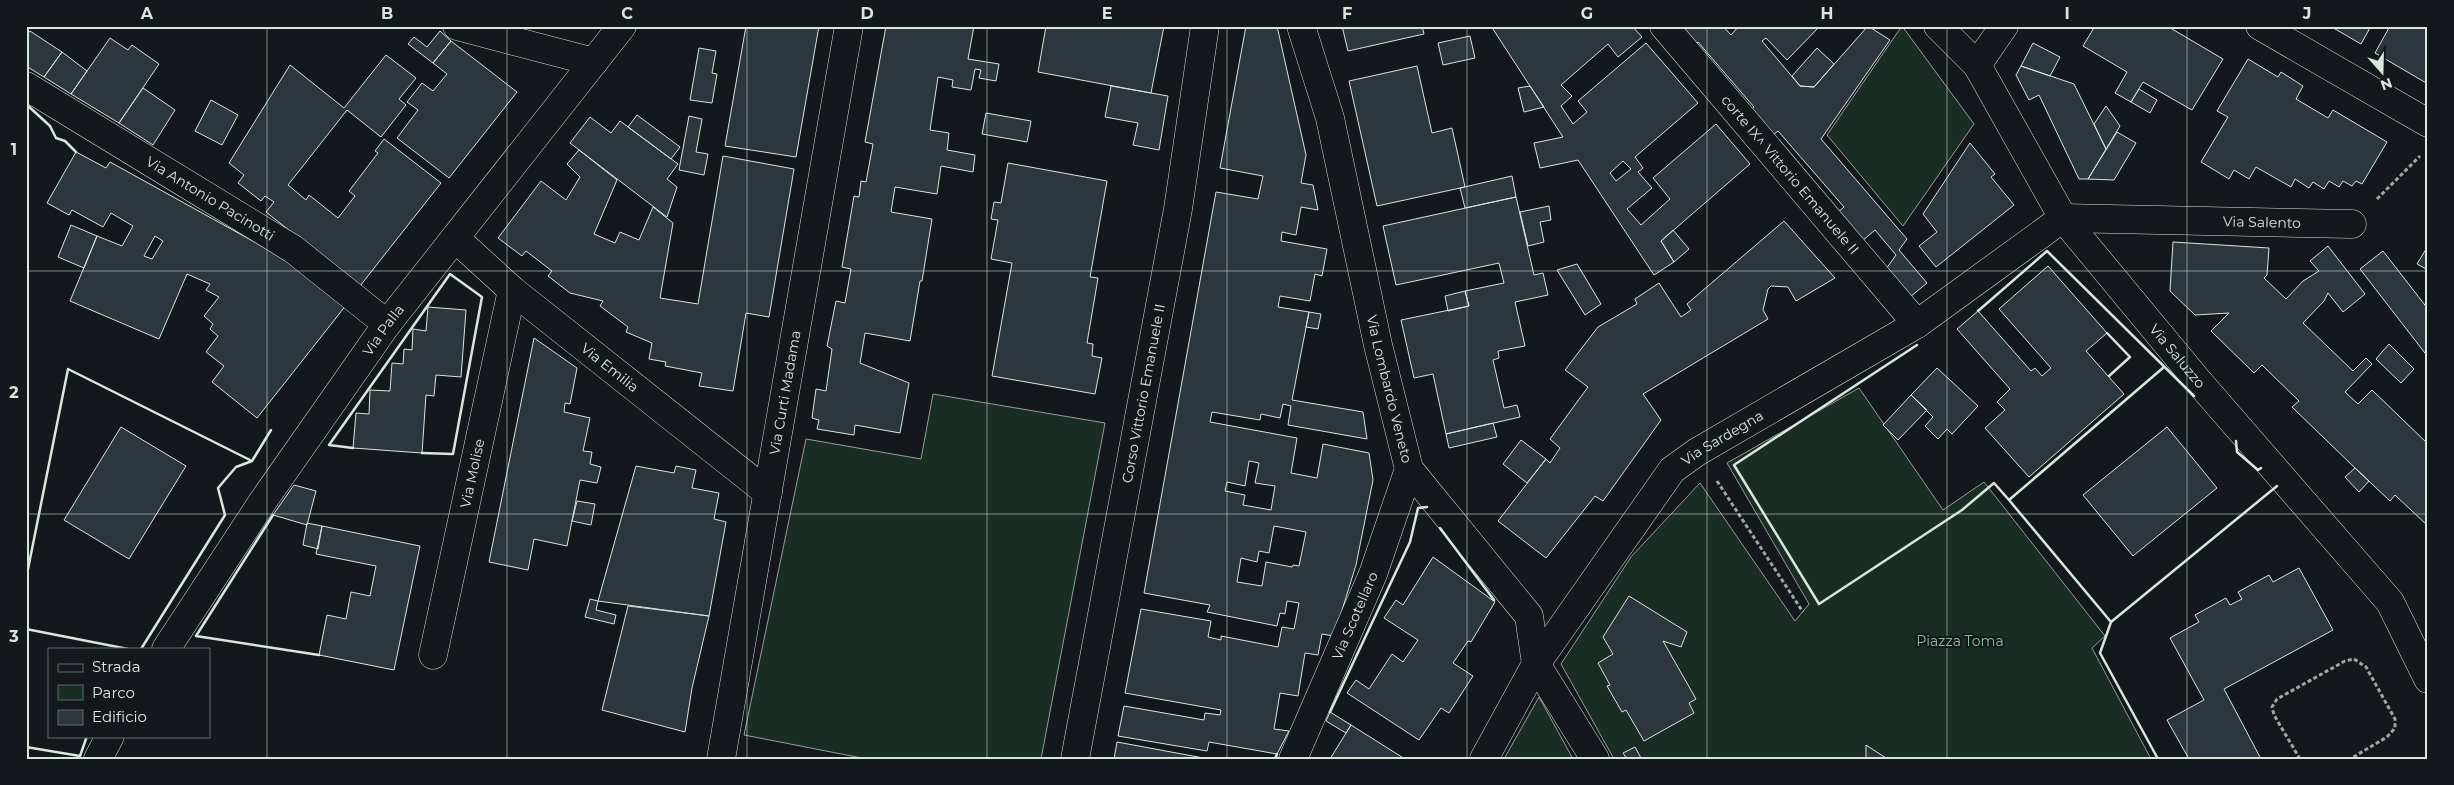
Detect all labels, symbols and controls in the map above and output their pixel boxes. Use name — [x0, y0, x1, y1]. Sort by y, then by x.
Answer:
text: A — [140, 4, 154, 23]
text: B — [381, 4, 393, 23]
text: C — [621, 4, 633, 23]
text: D — [860, 4, 874, 23]
text: E — [1102, 4, 1112, 23]
text: F — [1342, 4, 1352, 23]
text: G — [1581, 4, 1593, 23]
text: H — [1821, 4, 1833, 23]
text: I — [2064, 4, 2070, 23]
text: J — [2302, 4, 2311, 23]
north arrow — [2356, 48, 2406, 98]
text: N — [2378, 74, 2395, 95]
street label: corte IX^ Vittorio Emanuele II — [1717, 91, 1863, 258]
text: 1 — [11, 140, 17, 159]
street label: Via Antonio Pacinotti — [143, 152, 278, 245]
street label: Via Salento — [2223, 212, 2301, 232]
street label: Via Palla — [359, 301, 408, 359]
street label: Corso Vittorio Emanuele II — [1118, 302, 1169, 485]
street label: Via Lombardo Veneto — [1363, 313, 1416, 465]
street label: Via Saluzzo — [2145, 320, 2209, 392]
street label: Via Curti Madama — [765, 329, 805, 456]
street label: Via Emilia — [577, 339, 642, 396]
text: 2 — [9, 383, 19, 402]
street label: Via Sardegna — [1678, 406, 1767, 470]
street label: Via Molise — [456, 437, 489, 509]
street label: Via Scotellaro — [1328, 569, 1382, 663]
text: 3 — [8, 627, 19, 646]
park label: Piazza Toma — [1916, 632, 2004, 650]
legend — [48, 648, 210, 738]
text: Strada — [92, 657, 141, 676]
text: Parco — [92, 683, 135, 702]
text: Edificio — [92, 707, 147, 726]

